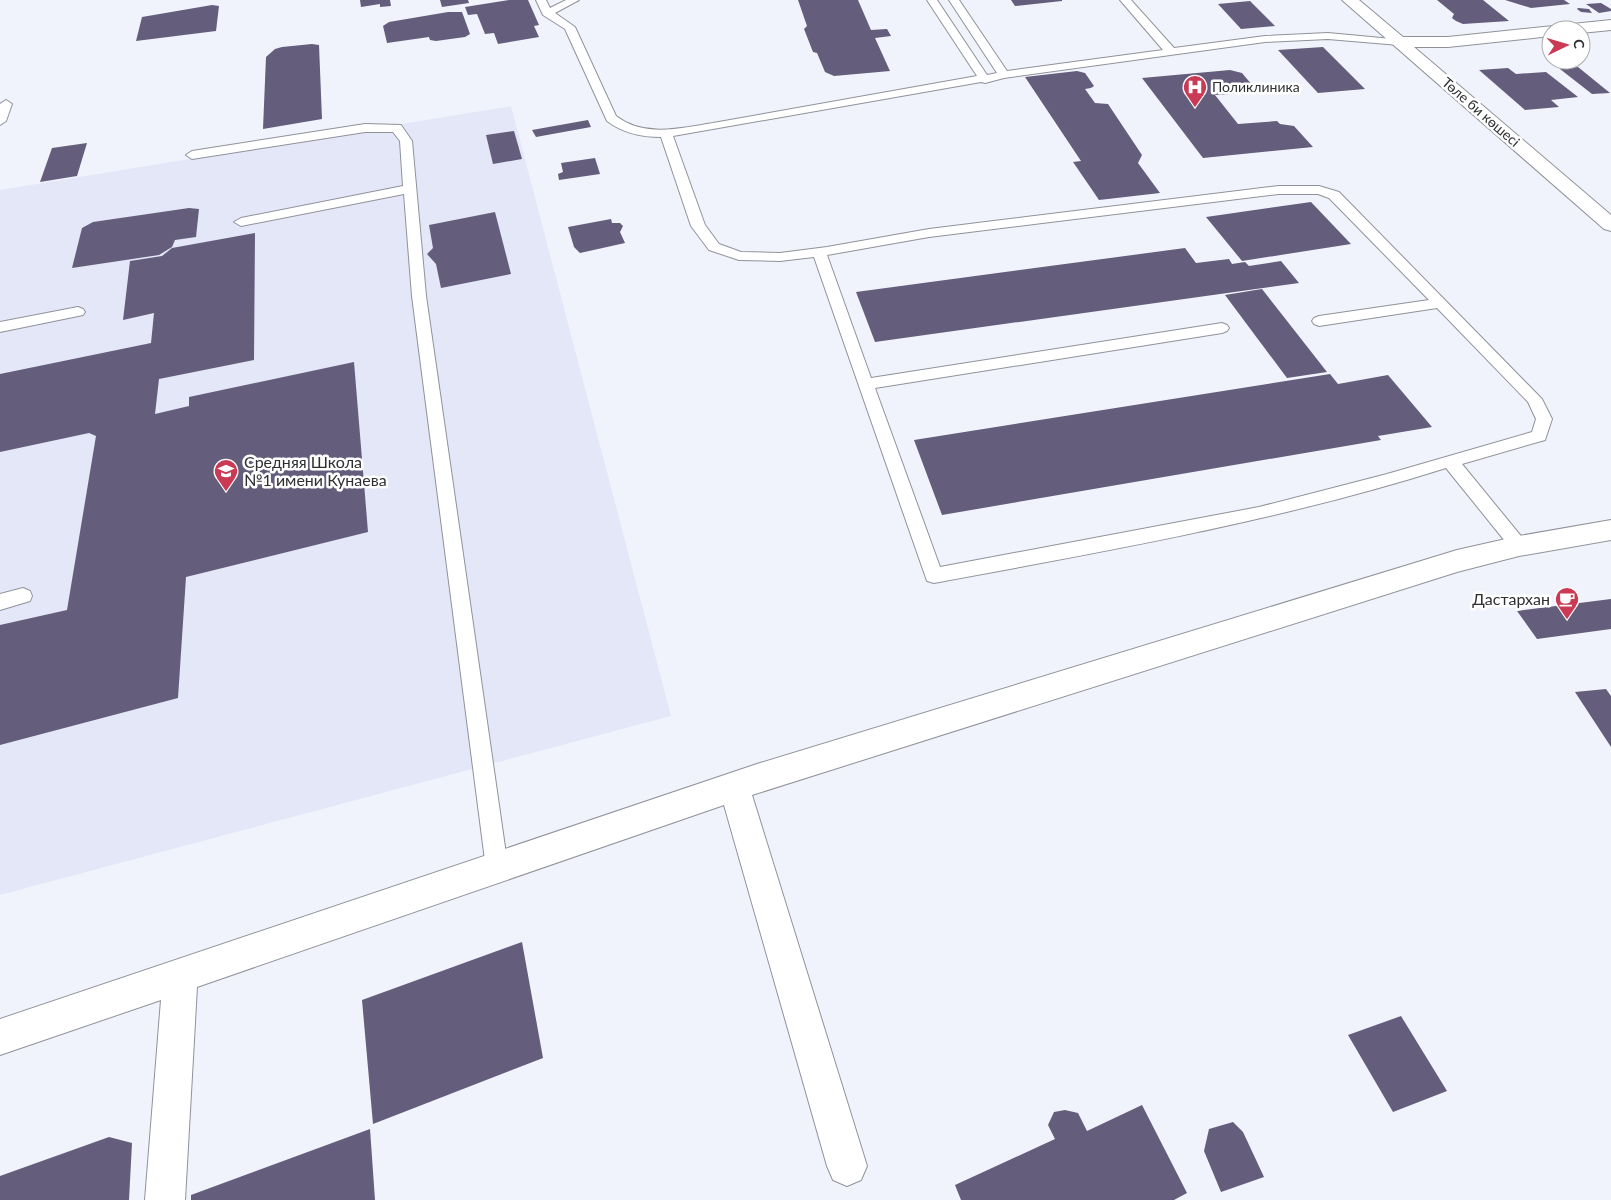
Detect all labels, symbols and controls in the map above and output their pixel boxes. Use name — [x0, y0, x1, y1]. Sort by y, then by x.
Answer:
north arrow — [1541, 20, 1591, 70]
text: С — [1571, 38, 1588, 50]
street label: Төле би көшесі — [1439, 73, 1524, 150]
hospital icon: Поликлиника — [1182, 74, 1208, 108]
place label: Поликлиника — [1212, 78, 1300, 95]
place label: Средняя Школа №1 имени Кунаева — [244, 452, 387, 489]
school or university icon: Средняя Школа №1 имени Кунаева — [213, 458, 239, 492]
cafe icon: Дастархан — [1554, 586, 1580, 620]
place label: Дастархан — [1472, 589, 1550, 608]

